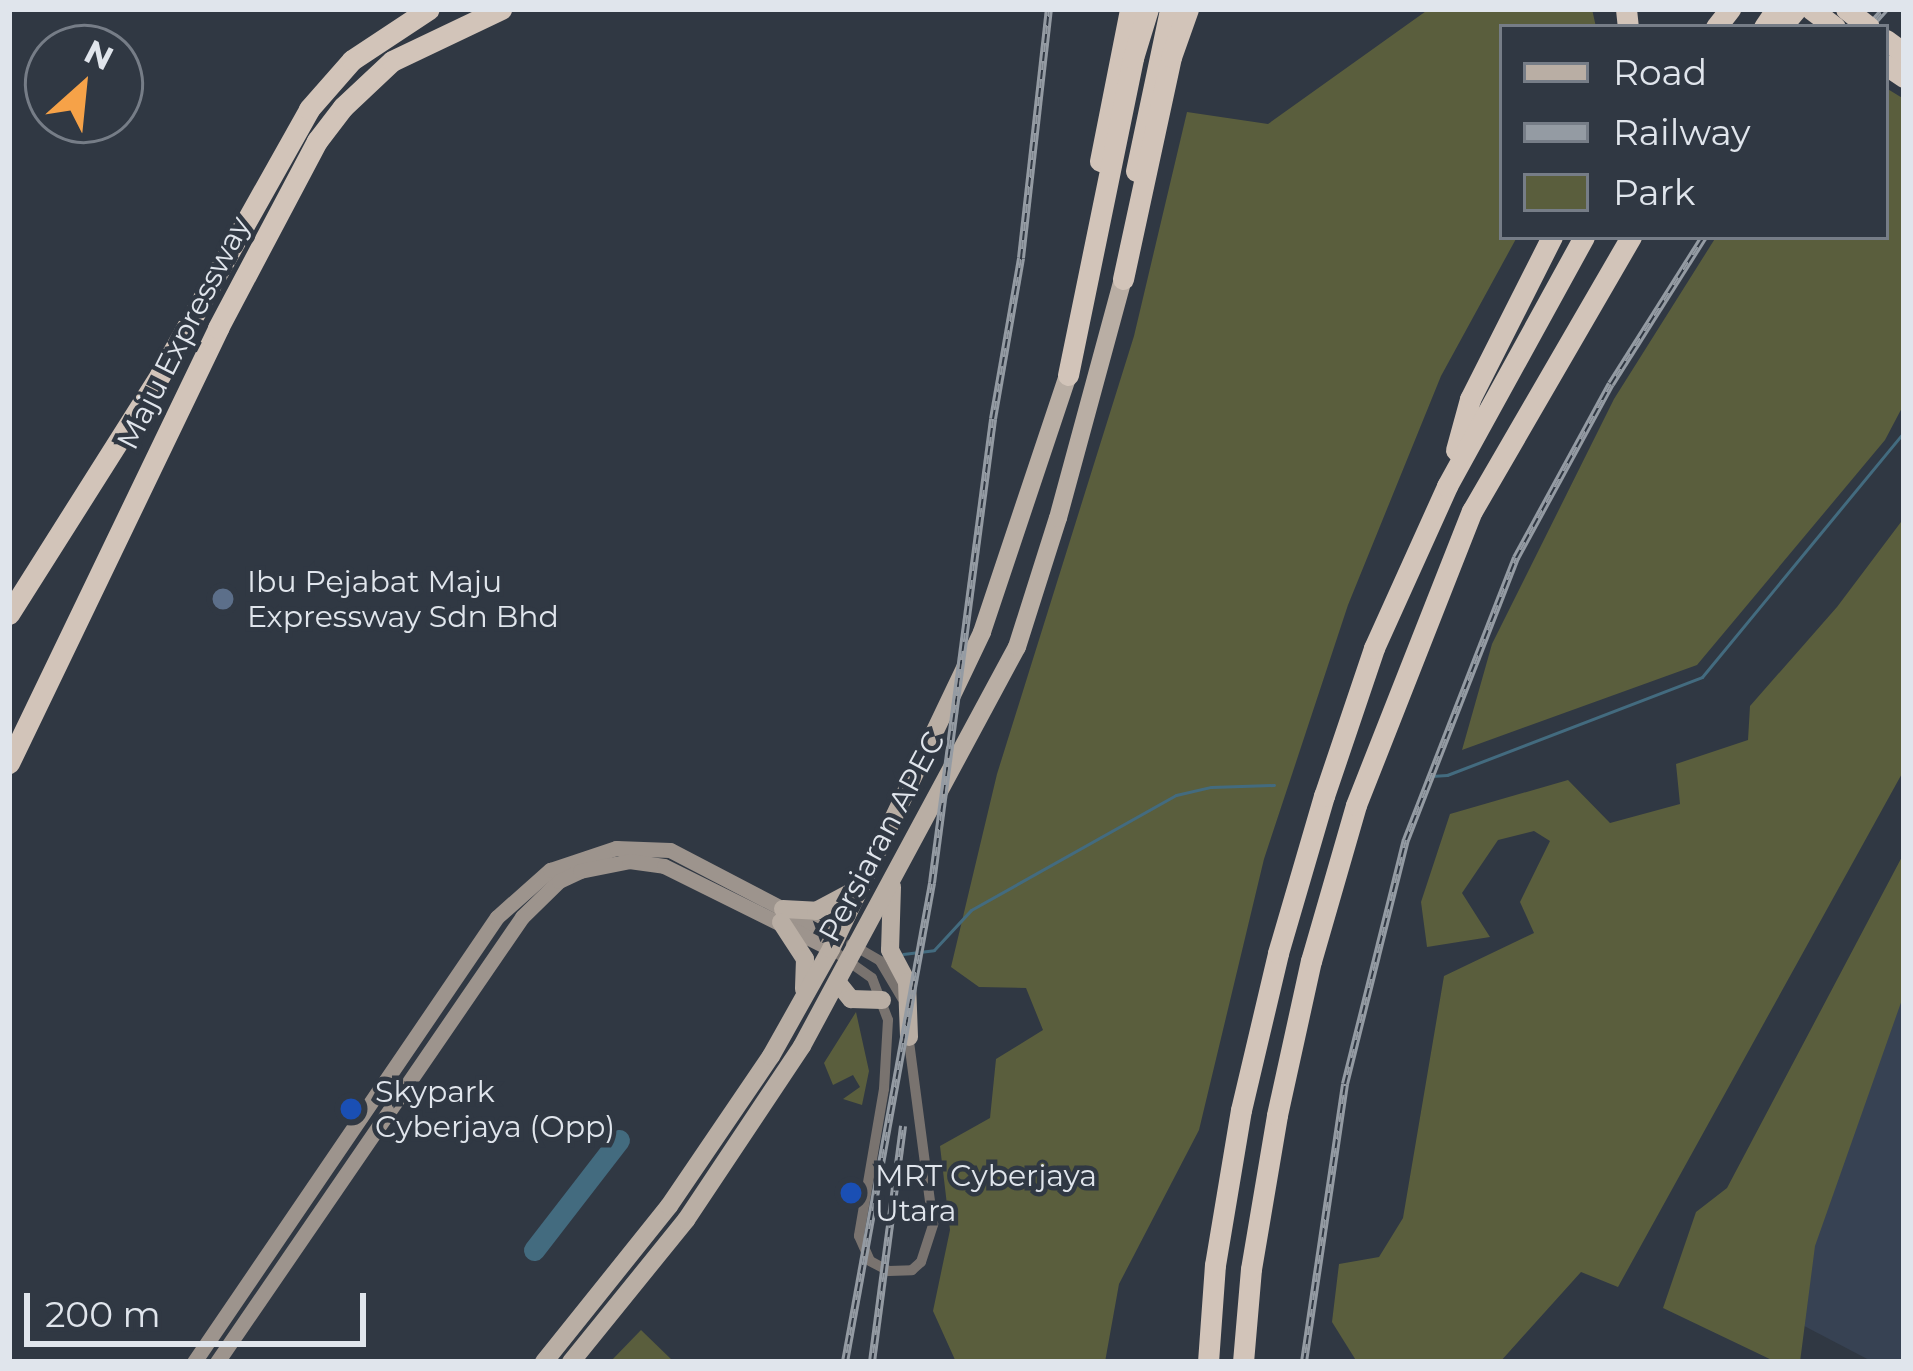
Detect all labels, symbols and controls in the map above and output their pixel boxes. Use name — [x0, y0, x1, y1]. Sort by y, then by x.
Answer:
north arrow — [24, 24, 144, 144]
legend — [1499, 24, 1889, 240]
text: N — [78, 31, 120, 78]
text: Road — [1613, 50, 1707, 94]
text: Railway — [1613, 110, 1750, 154]
text: Park — [1613, 170, 1695, 214]
street label: Maju Expressway — [110, 211, 258, 455]
place label: Ibu Pejabat Maju Expressway Sdn Bhd — [247, 564, 559, 634]
marker: Ibu Pejabat Maju Expressway Sdn Bhd — [210, 586, 236, 612]
street label: Persiaran APEC — [812, 726, 952, 948]
place label: Skypark Cyberjaya (Opp) — [375, 1074, 615, 1144]
marker: Skypark Cyberjaya (Opp) — [338, 1096, 364, 1122]
place label: MRT Cyberjaya Utara — [875, 1158, 1097, 1228]
marker: MRT Cyberjaya Utara — [838, 1180, 864, 1206]
scale bar — [30, 1269, 372, 1343]
text: 200 m — [45, 1292, 161, 1336]

